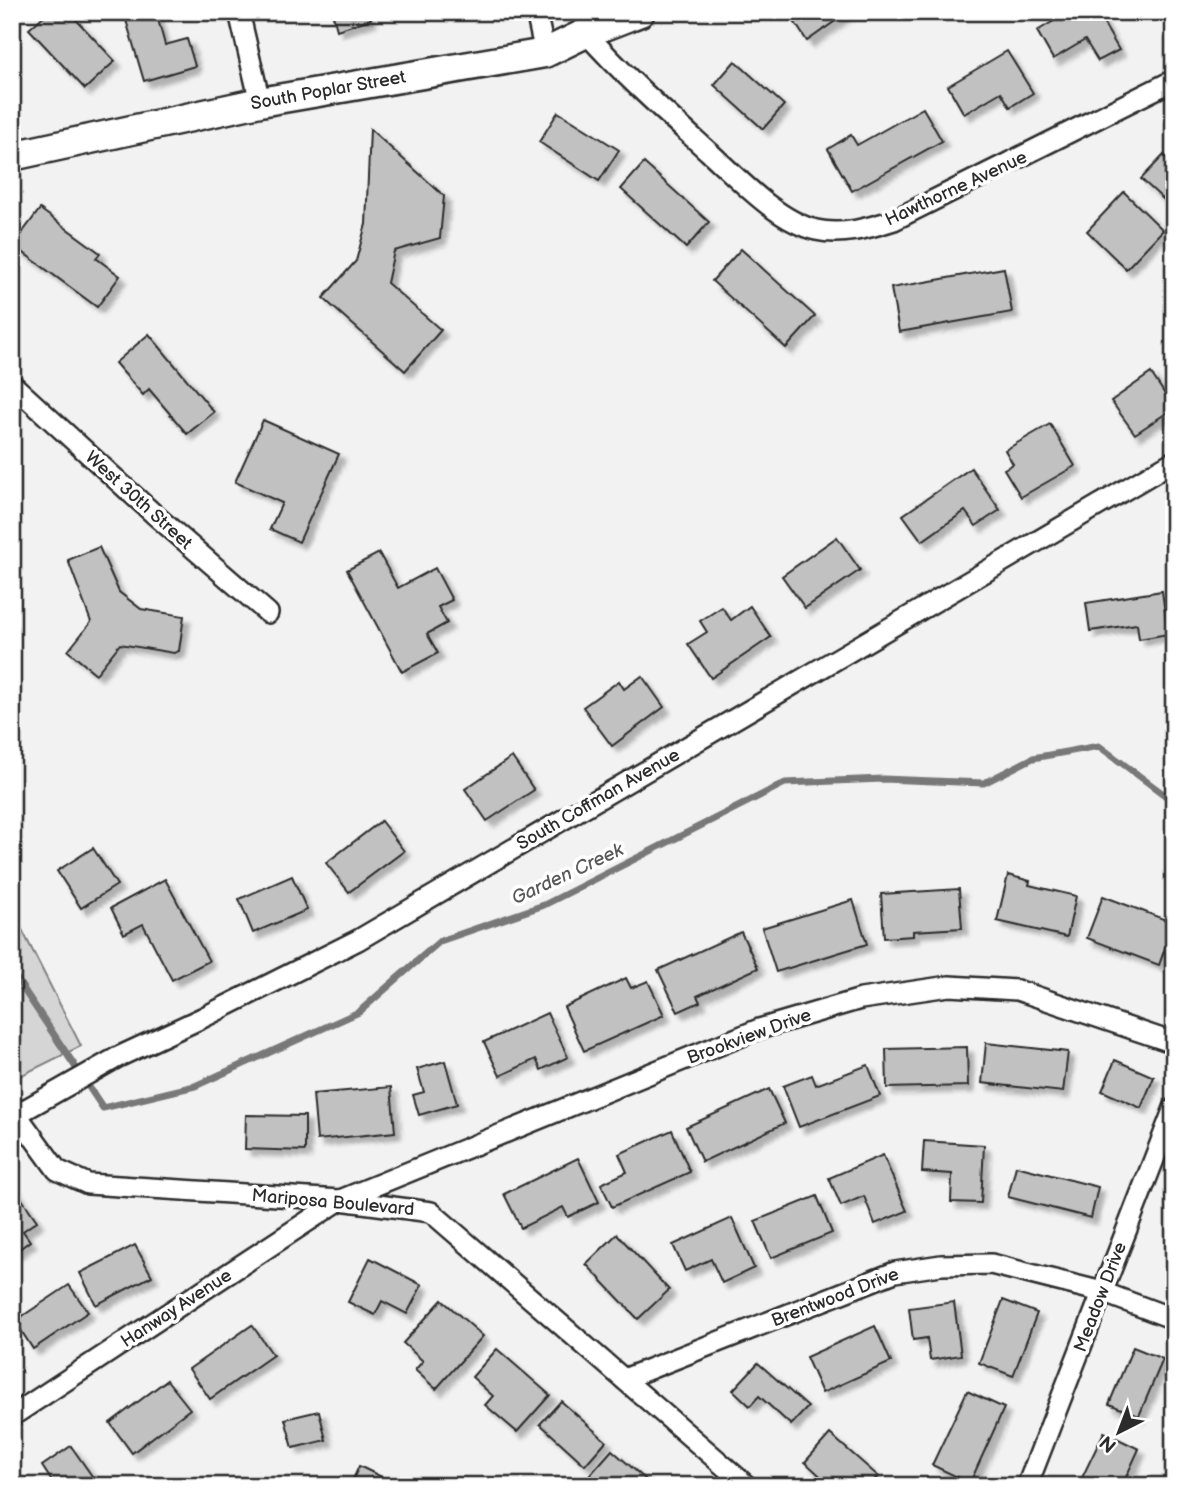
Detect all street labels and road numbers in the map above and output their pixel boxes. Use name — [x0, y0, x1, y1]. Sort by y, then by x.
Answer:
street label: South Poplar Street — [249, 66, 408, 114]
street label: Hawthorne Avenue — [882, 146, 1031, 230]
street label: West 30th Street — [81, 447, 197, 554]
street label: South Coffman Avenue — [513, 744, 684, 855]
street label: Brookview Drive — [684, 1004, 814, 1069]
street label: Mariposa Boulevard — [251, 1185, 415, 1220]
street label: Meadow Drive — [1070, 1239, 1131, 1355]
street label: Brentwood Drive — [769, 1263, 902, 1331]
street label: Hanway Avenue — [117, 1265, 236, 1352]

